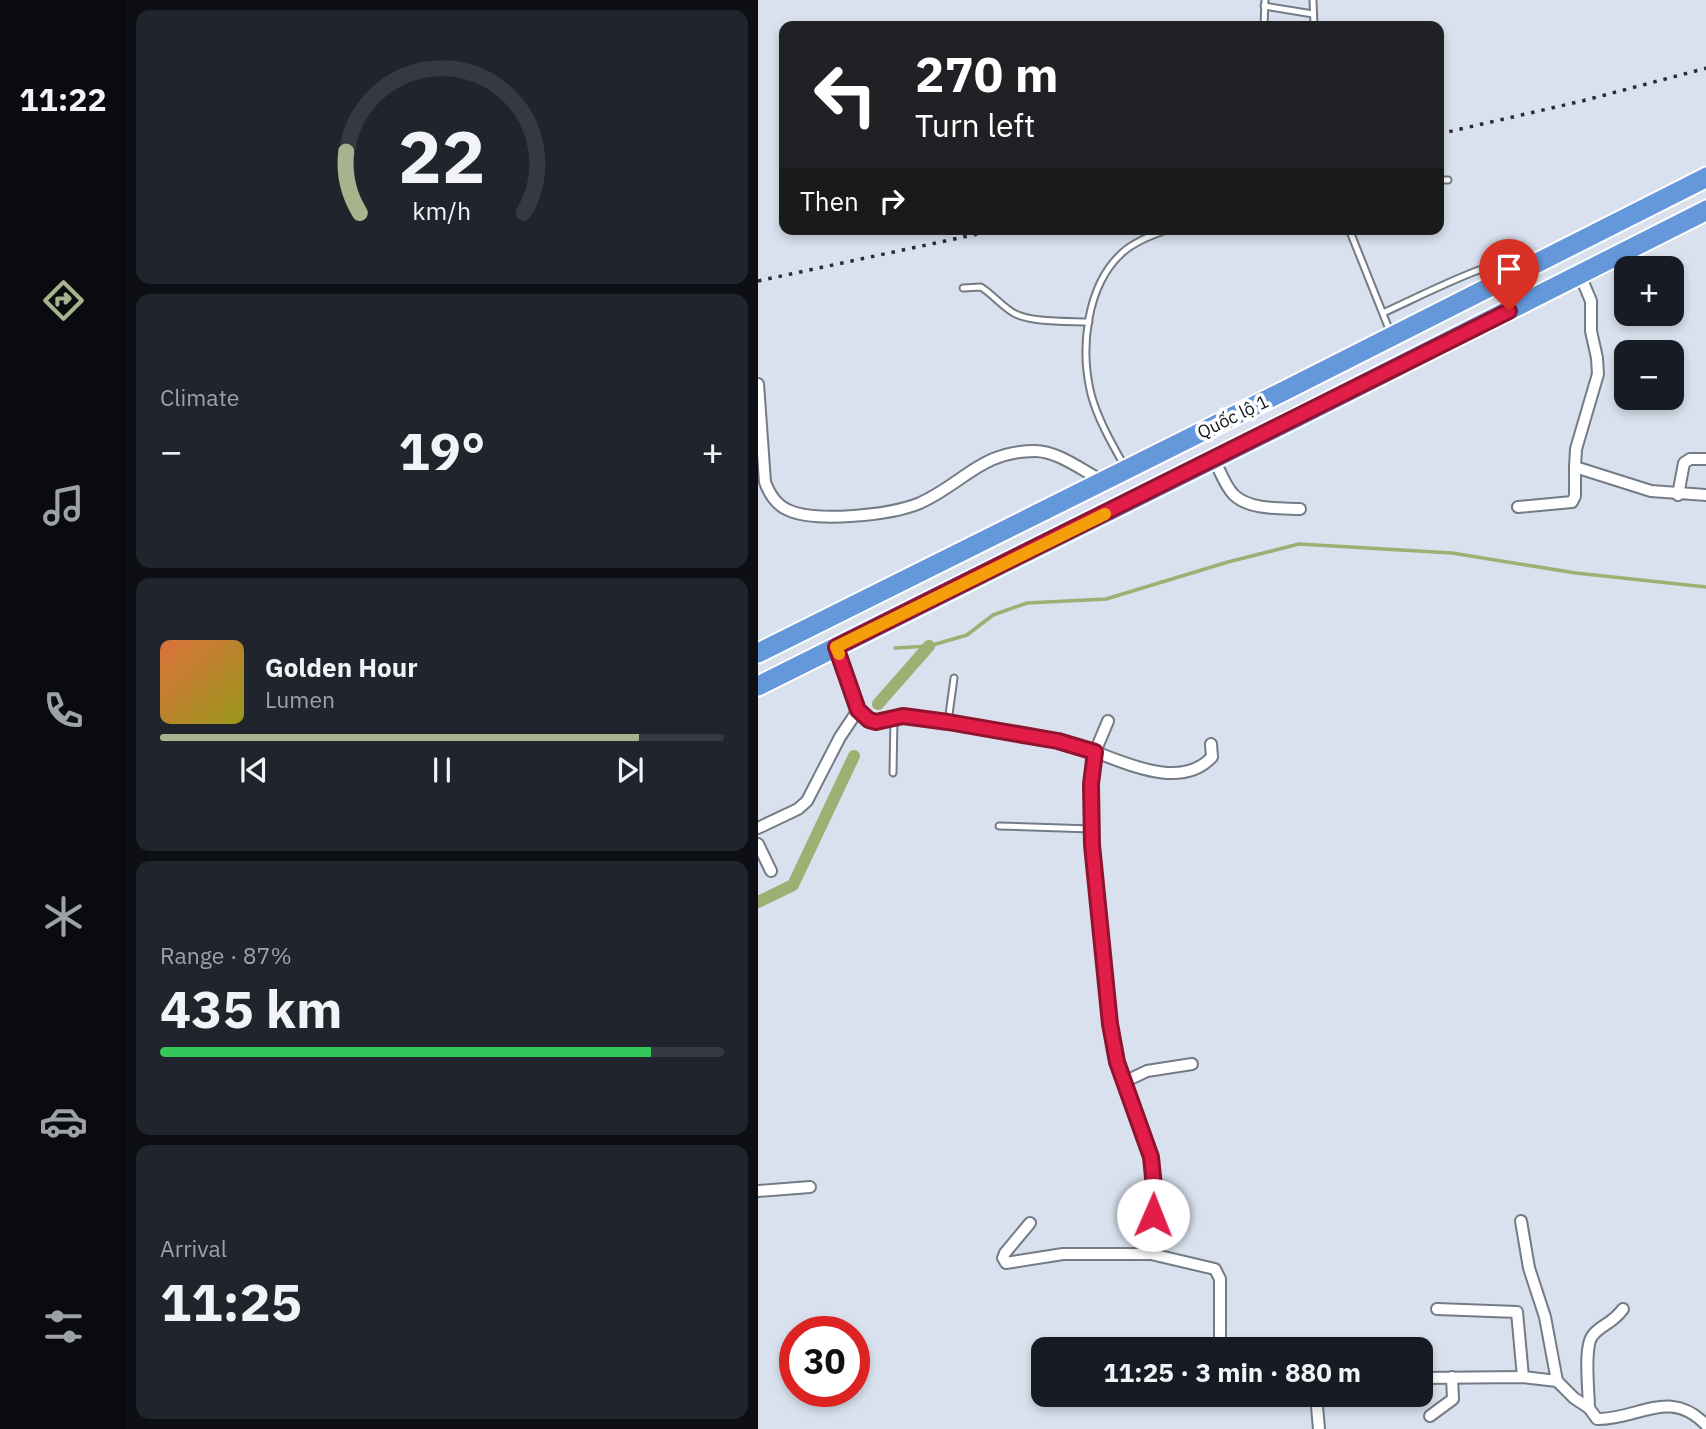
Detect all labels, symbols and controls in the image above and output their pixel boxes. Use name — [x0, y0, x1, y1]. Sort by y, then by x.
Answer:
text: 270 m — [915, 42, 1059, 105]
icon: left — [800, 49, 891, 140]
text: 11:22 — [19, 78, 107, 120]
text: Turn left — [915, 104, 1035, 146]
text: 22 — [398, 108, 486, 203]
icon: right — [873, 182, 911, 220]
text: Then — [800, 184, 859, 218]
text: km/h — [413, 194, 471, 227]
pin — [1479, 239, 1539, 311]
icon: arrive — [1490, 250, 1528, 288]
map controls — [1614, 256, 1684, 410]
button: + — [1614, 256, 1684, 326]
icon: directions — [39, 276, 88, 325]
button: − — [1614, 340, 1684, 410]
text: Climate — [160, 382, 239, 412]
street label: Quốc lộ 1 — [1193, 389, 1272, 444]
text: 19° — [399, 417, 485, 484]
text: − — [160, 426, 183, 475]
text: + — [701, 426, 724, 475]
icon: music — [39, 481, 88, 530]
text: Golden Hour — [265, 650, 418, 684]
text: Lumen — [265, 684, 335, 714]
icon: phone — [39, 686, 88, 735]
icon: previous — [235, 751, 273, 789]
icon: pause — [423, 751, 461, 789]
icon: next — [611, 751, 649, 789]
icon: climate — [39, 892, 88, 941]
text: Range · 87% — [160, 940, 292, 970]
text: 435 km — [160, 975, 342, 1042]
icon: car — [39, 1097, 88, 1146]
position arrow — [1116, 1178, 1190, 1252]
text: Arrival — [160, 1233, 227, 1263]
text: 11:25 — [160, 1268, 302, 1335]
icon: filters — [39, 1302, 88, 1351]
speed limit sign: 30 — [779, 1316, 870, 1407]
text: 11:25 · 3 min · 880 m — [1103, 1355, 1361, 1389]

